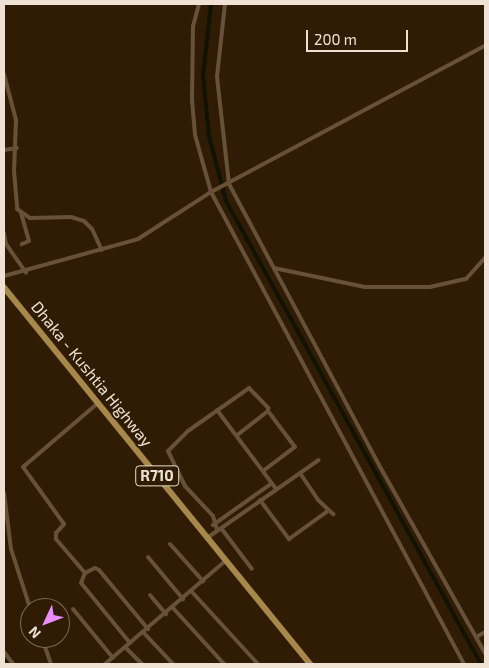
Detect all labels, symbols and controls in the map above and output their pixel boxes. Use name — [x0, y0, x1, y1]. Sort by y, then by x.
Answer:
scale bar — [309, 20, 412, 52]
text: 200 m — [314, 30, 357, 48]
street label: Dhaka - Kushtia Highway — [27, 297, 157, 451]
road number: R710 — [134, 464, 180, 488]
north arrow — [20, 598, 70, 648]
text: N — [25, 623, 44, 642]

